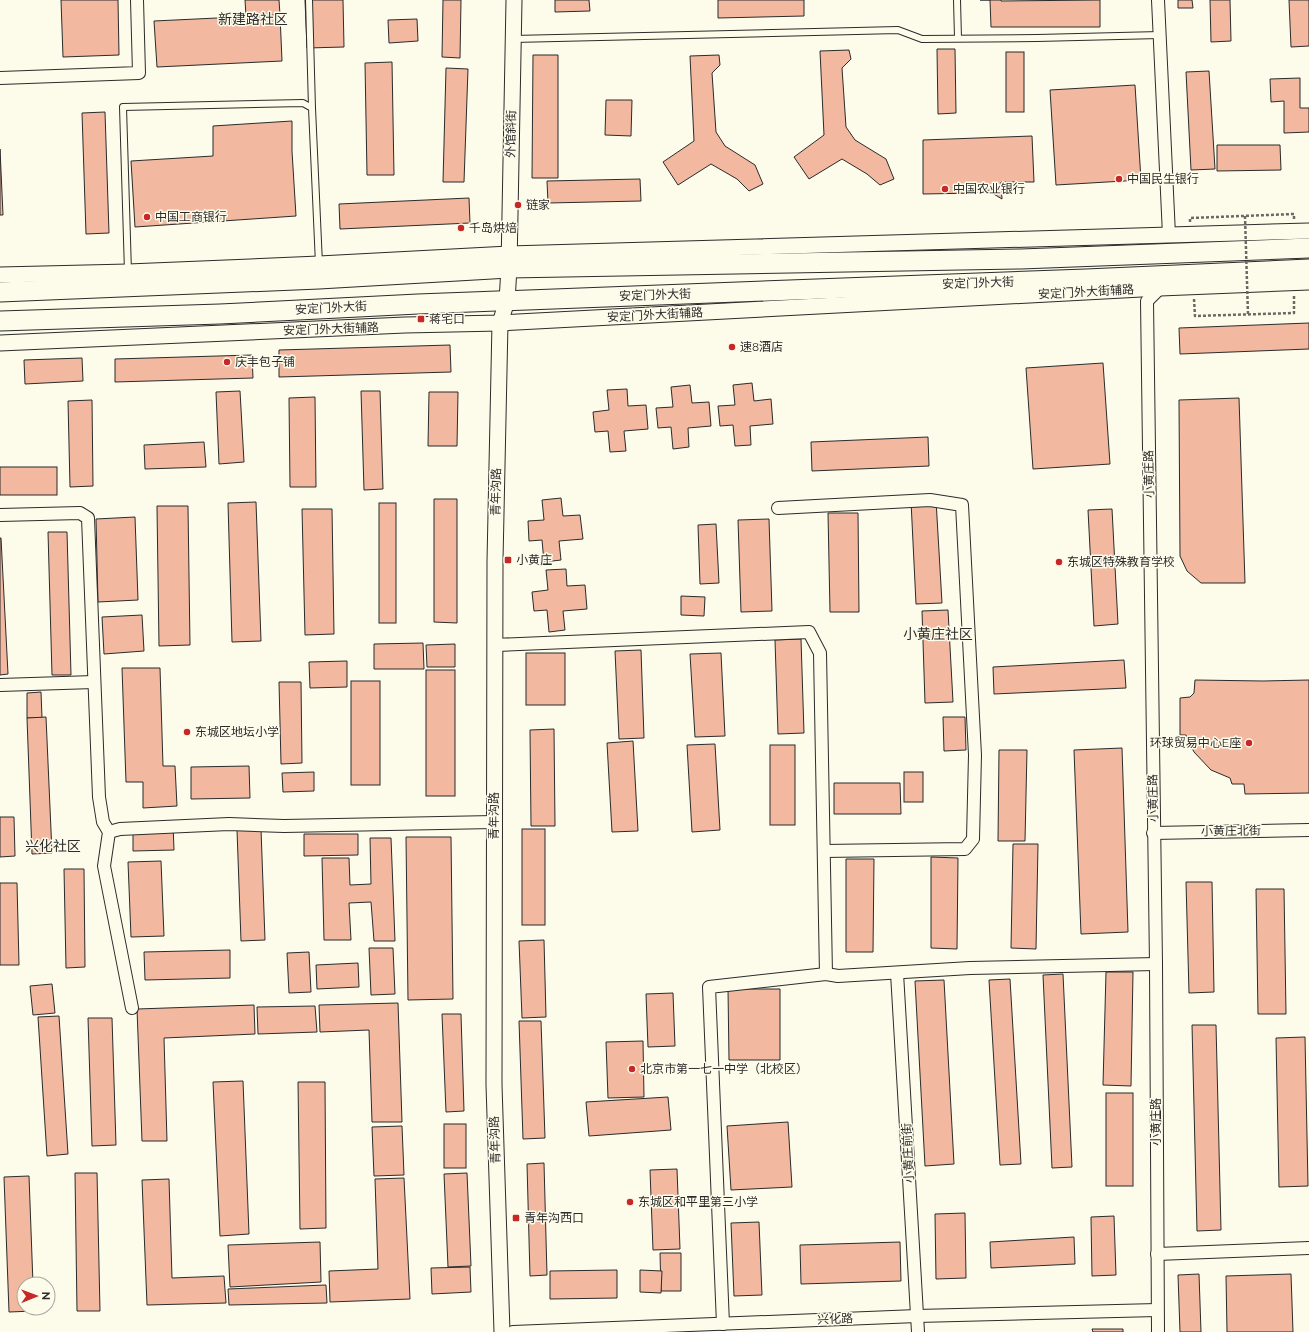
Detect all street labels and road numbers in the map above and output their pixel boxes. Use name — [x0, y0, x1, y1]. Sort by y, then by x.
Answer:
street label: 外馆斜街 — [504, 110, 518, 158]
street label: 安定门外大街 — [942, 275, 1014, 291]
street label: 安定门外大街辅路 — [1038, 282, 1134, 302]
street label: 安定门外大街 — [619, 287, 691, 303]
street label: 安定门外大街 — [295, 299, 367, 317]
street label: 安定门外大街辅路 — [607, 305, 703, 325]
street label: 安定门外大街辅路 — [283, 320, 379, 338]
street label: 小黄庄路 — [1142, 450, 1156, 498]
street label: 青年沟路 — [489, 468, 503, 516]
street label: 小黄庄路 — [1146, 774, 1160, 822]
street label: 青年沟路 — [487, 792, 501, 840]
street label: 小黄庄北街 — [1201, 823, 1261, 839]
street label: 小黄庄路 — [1149, 1098, 1163, 1146]
street label: 青年沟路 — [487, 1116, 503, 1164]
street label: 小黄庄前街 — [899, 1123, 917, 1183]
street label: 兴化路 — [817, 1311, 853, 1327]

